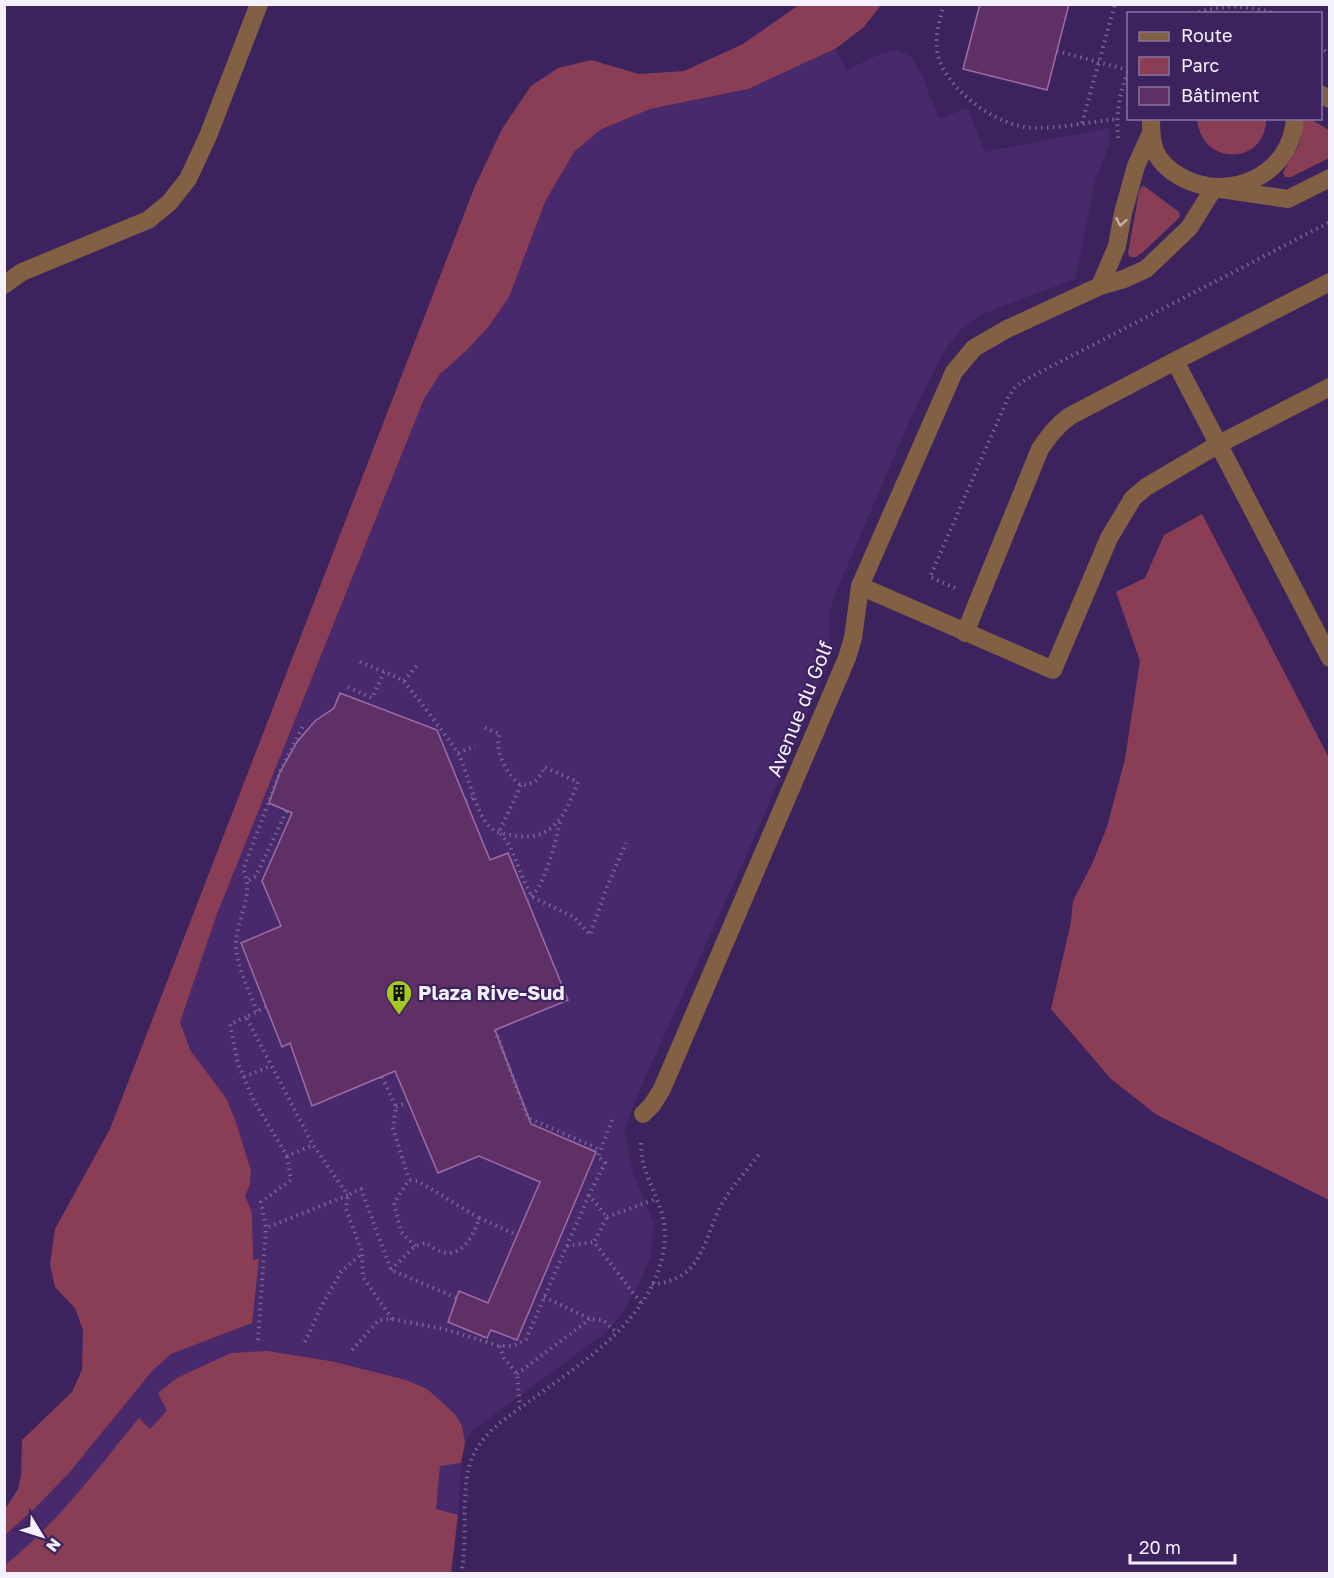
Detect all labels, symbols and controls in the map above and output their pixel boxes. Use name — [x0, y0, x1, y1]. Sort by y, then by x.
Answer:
legend — [1127, 12, 1322, 120]
text: Route — [1181, 24, 1232, 46]
text: Parc — [1181, 54, 1220, 76]
text: Bâtiment — [1181, 84, 1260, 106]
one-way arrow — [1115, 217, 1128, 227]
street label: Avenue du Golf — [761, 637, 837, 780]
building icon: Plaza Rive-Sud — [384, 978, 414, 1016]
place label: Plaza Rive-Sud — [418, 980, 564, 1004]
north arrow — [12, 1506, 72, 1566]
scale bar — [1130, 1527, 1235, 1565]
text: N — [42, 1534, 65, 1556]
text: 20 m — [1139, 1536, 1181, 1558]

